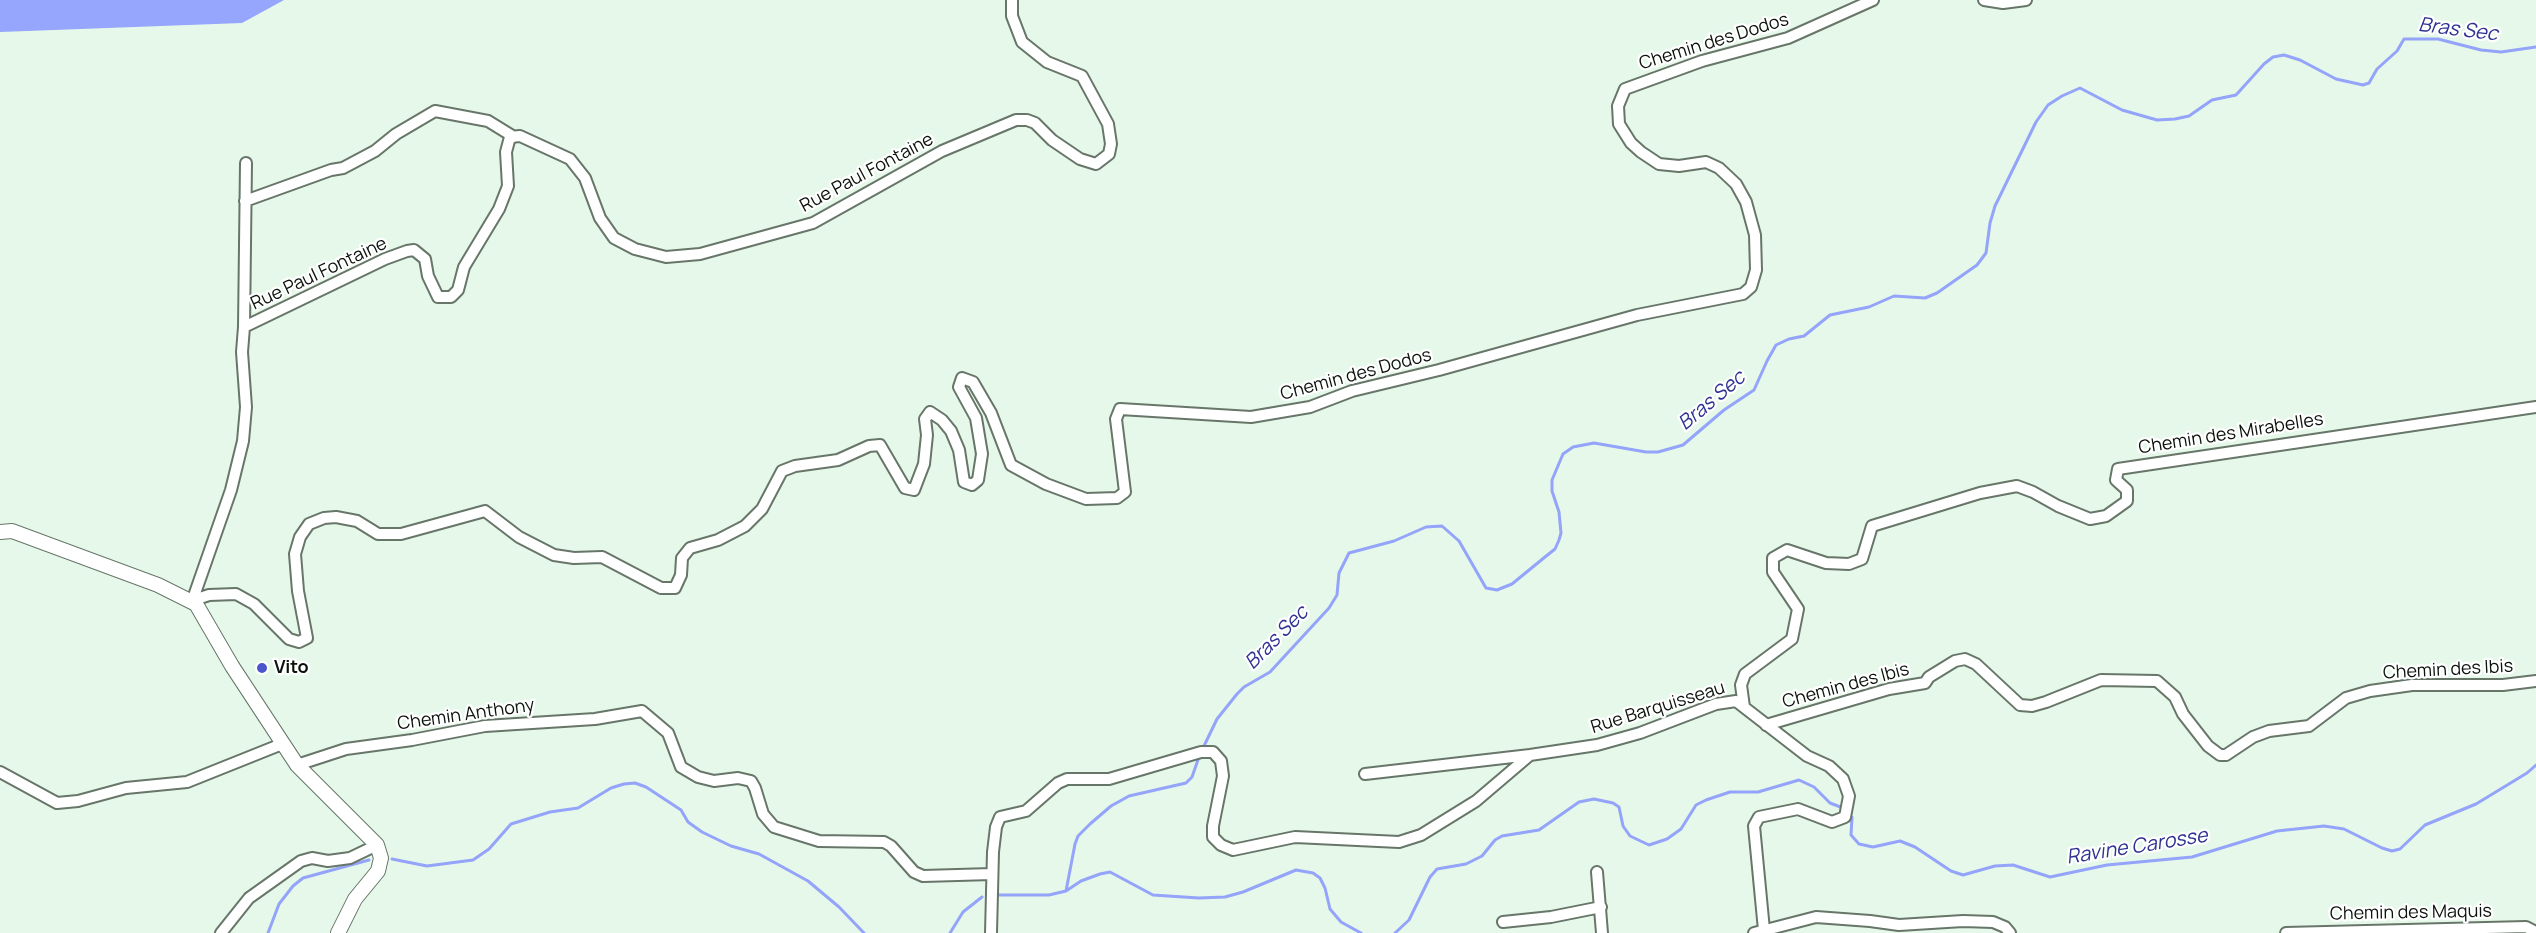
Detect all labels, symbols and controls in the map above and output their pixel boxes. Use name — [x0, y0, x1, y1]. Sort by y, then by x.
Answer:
street label: Chemin des Dodos — [1637, 9, 1791, 75]
water label: Bras Sec — [2417, 13, 2499, 47]
street label: Rue Paul Fontaine — [797, 129, 937, 217]
street label: Rue Paul Fontaine — [247, 233, 391, 315]
street label: Chemin des Dodos — [1278, 344, 1434, 406]
water label: Bras Sec — [1674, 366, 1750, 436]
street label: Chemin des Mirabelles — [2137, 409, 2325, 459]
water label: Bras Sec — [1240, 601, 1314, 675]
street label: Chemin des Ibis — [2382, 656, 2514, 684]
place label: Vito — [274, 657, 309, 679]
street label: Chemin des Ibis — [1780, 659, 1912, 713]
marker: Vito — [255, 661, 269, 675]
street label: Rue Barquisseau — [1588, 677, 1728, 739]
street label: Chemin Anthony — [396, 695, 536, 735]
water label: Ravine Carosse — [2065, 824, 2209, 870]
street label: Chemin des Maquis — [2330, 901, 2492, 925]

